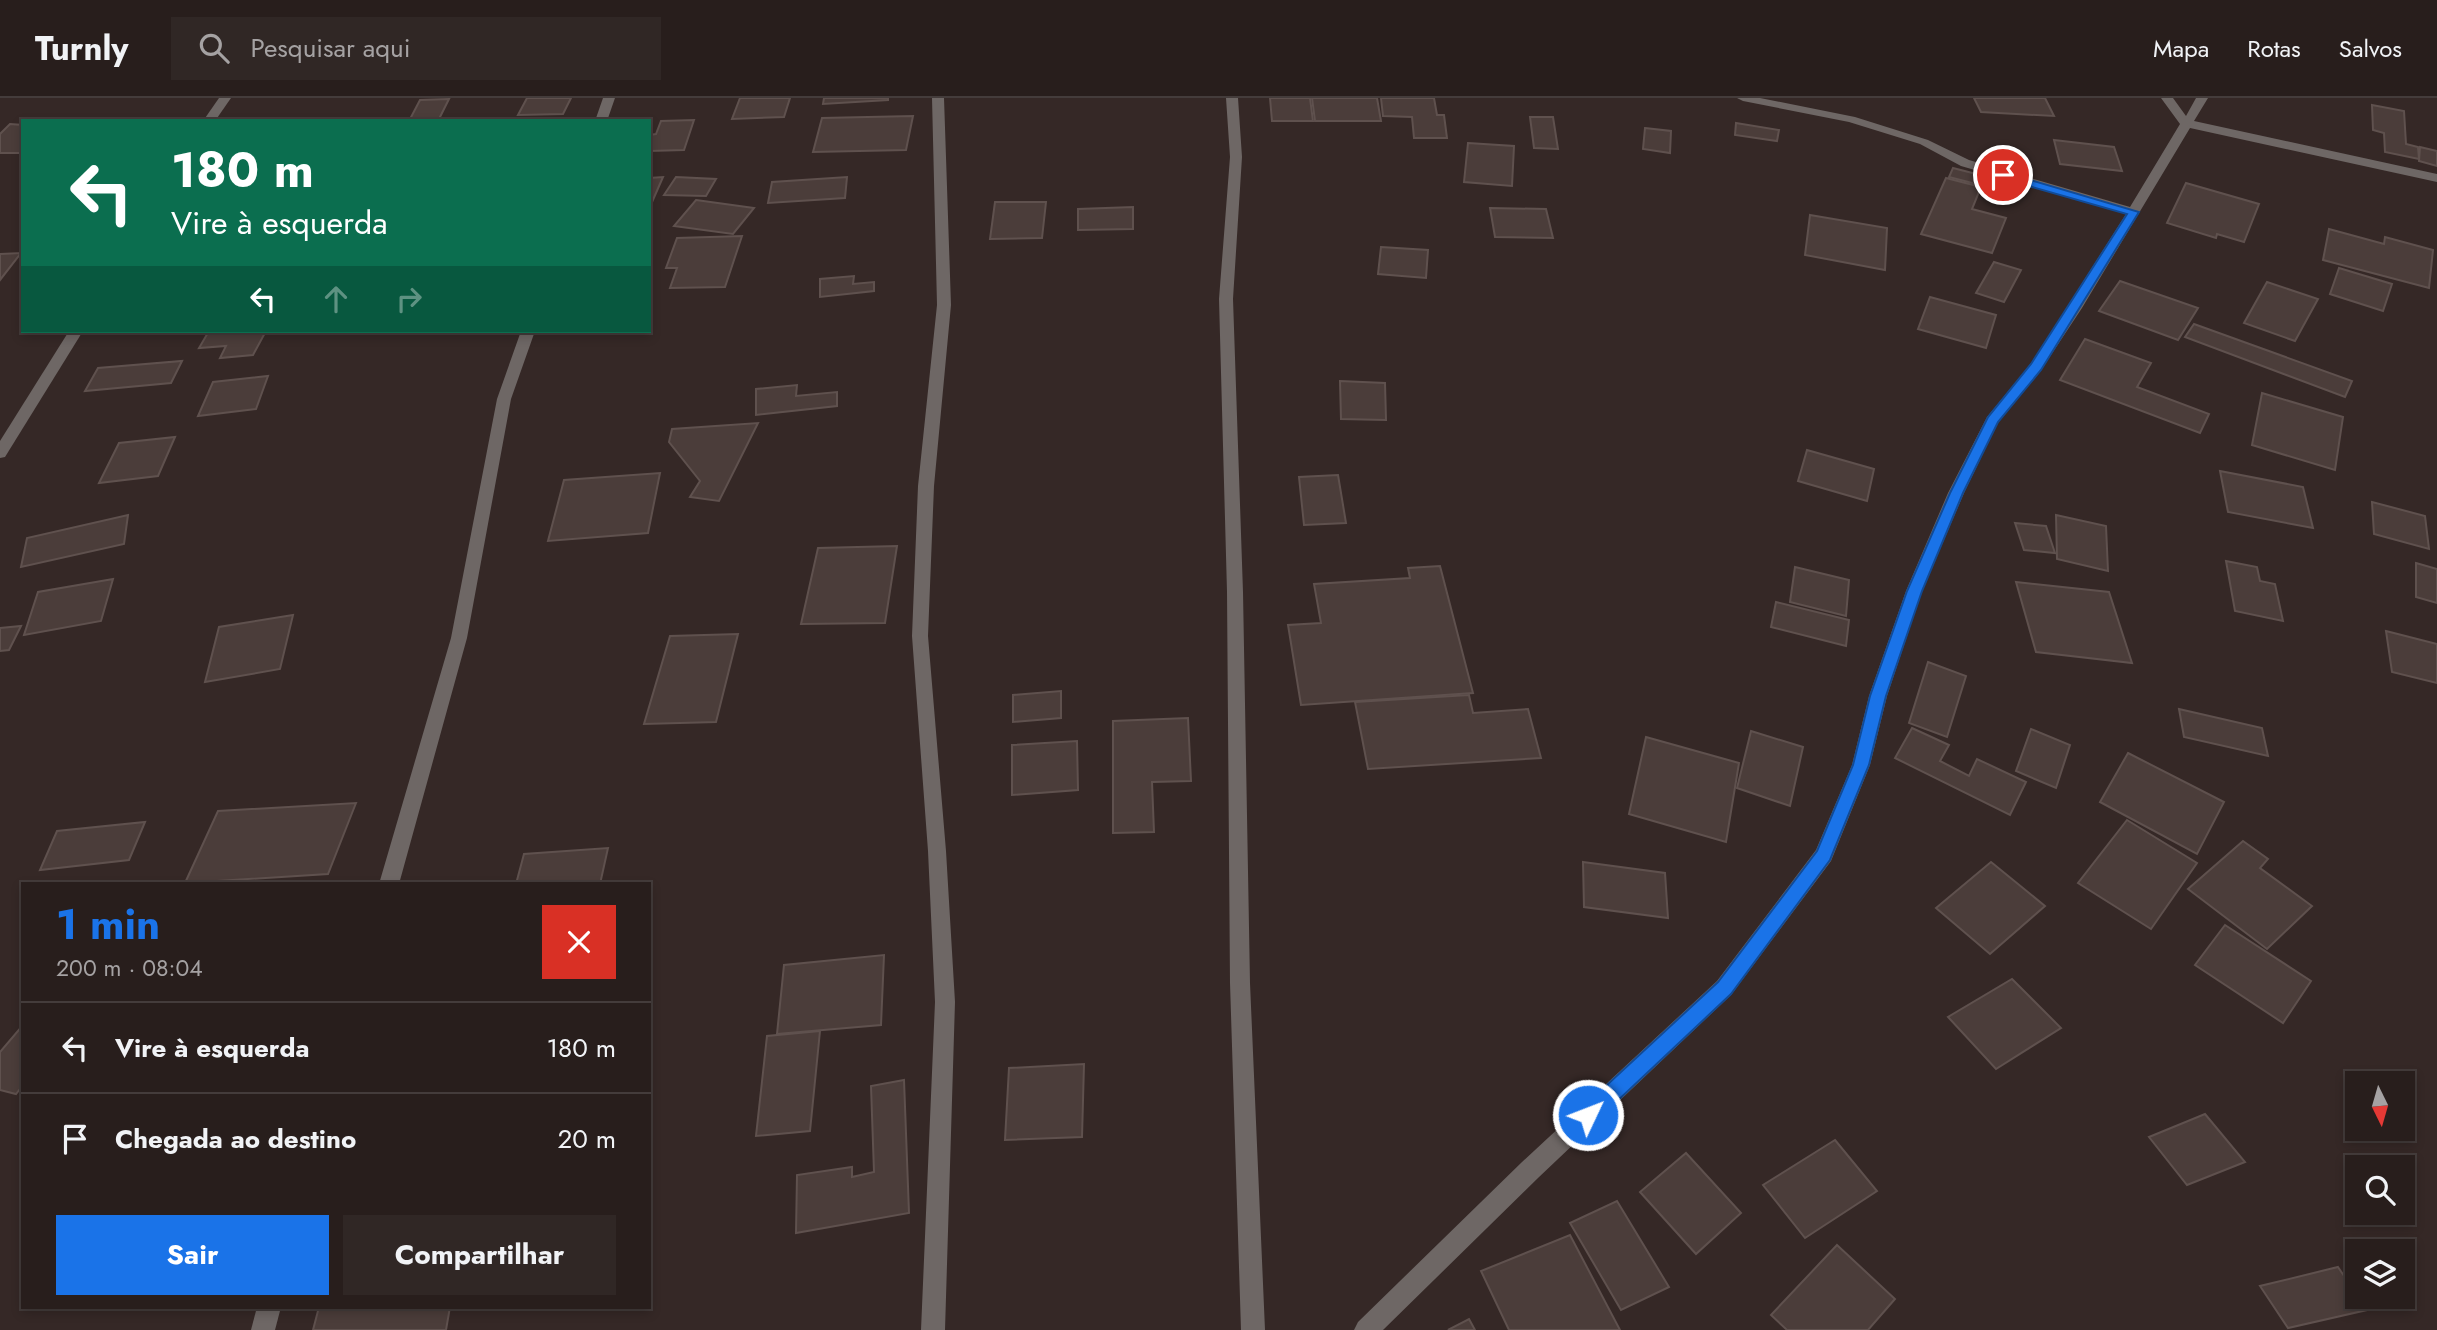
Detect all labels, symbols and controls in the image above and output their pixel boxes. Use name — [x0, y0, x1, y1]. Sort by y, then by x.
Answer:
search box — [171, 17, 661, 80]
text: Turnly — [35, 25, 129, 72]
icon: search — [195, 29, 233, 67]
text: Pesquisar aqui — [251, 29, 411, 67]
text: Mapa — [2153, 31, 2209, 66]
text: Rotas — [2247, 31, 2301, 66]
text: Salvos — [2339, 31, 2402, 66]
text: 180 m — [171, 135, 314, 205]
pin — [1973, 145, 2033, 205]
icon: left — [56, 147, 147, 238]
icon: arrive — [1984, 156, 2022, 194]
text: Vire à esquerda — [171, 200, 388, 246]
icon: left — [244, 280, 282, 318]
icon: ahead — [317, 280, 355, 318]
icon: right — [390, 280, 428, 318]
text: 1 min — [56, 894, 160, 955]
button: close — [542, 905, 616, 979]
text: 200 m · 08:04 — [56, 951, 203, 985]
icon: left — [56, 1029, 94, 1067]
text: Vire à esquerda — [115, 1029, 310, 1067]
text: 180 m — [546, 1029, 616, 1067]
north arrow — [2345, 1071, 2415, 1141]
map controls — [2345, 1071, 2415, 1309]
position arrow — [1551, 1078, 1625, 1152]
icon: arrive — [56, 1120, 94, 1158]
text: Chegada ao destino — [115, 1120, 356, 1158]
text: 20 m — [558, 1120, 616, 1158]
button: search — [2345, 1155, 2415, 1225]
button: Sair — [56, 1215, 329, 1295]
button: Compartilhar — [343, 1215, 616, 1295]
button: layers — [2345, 1239, 2415, 1309]

